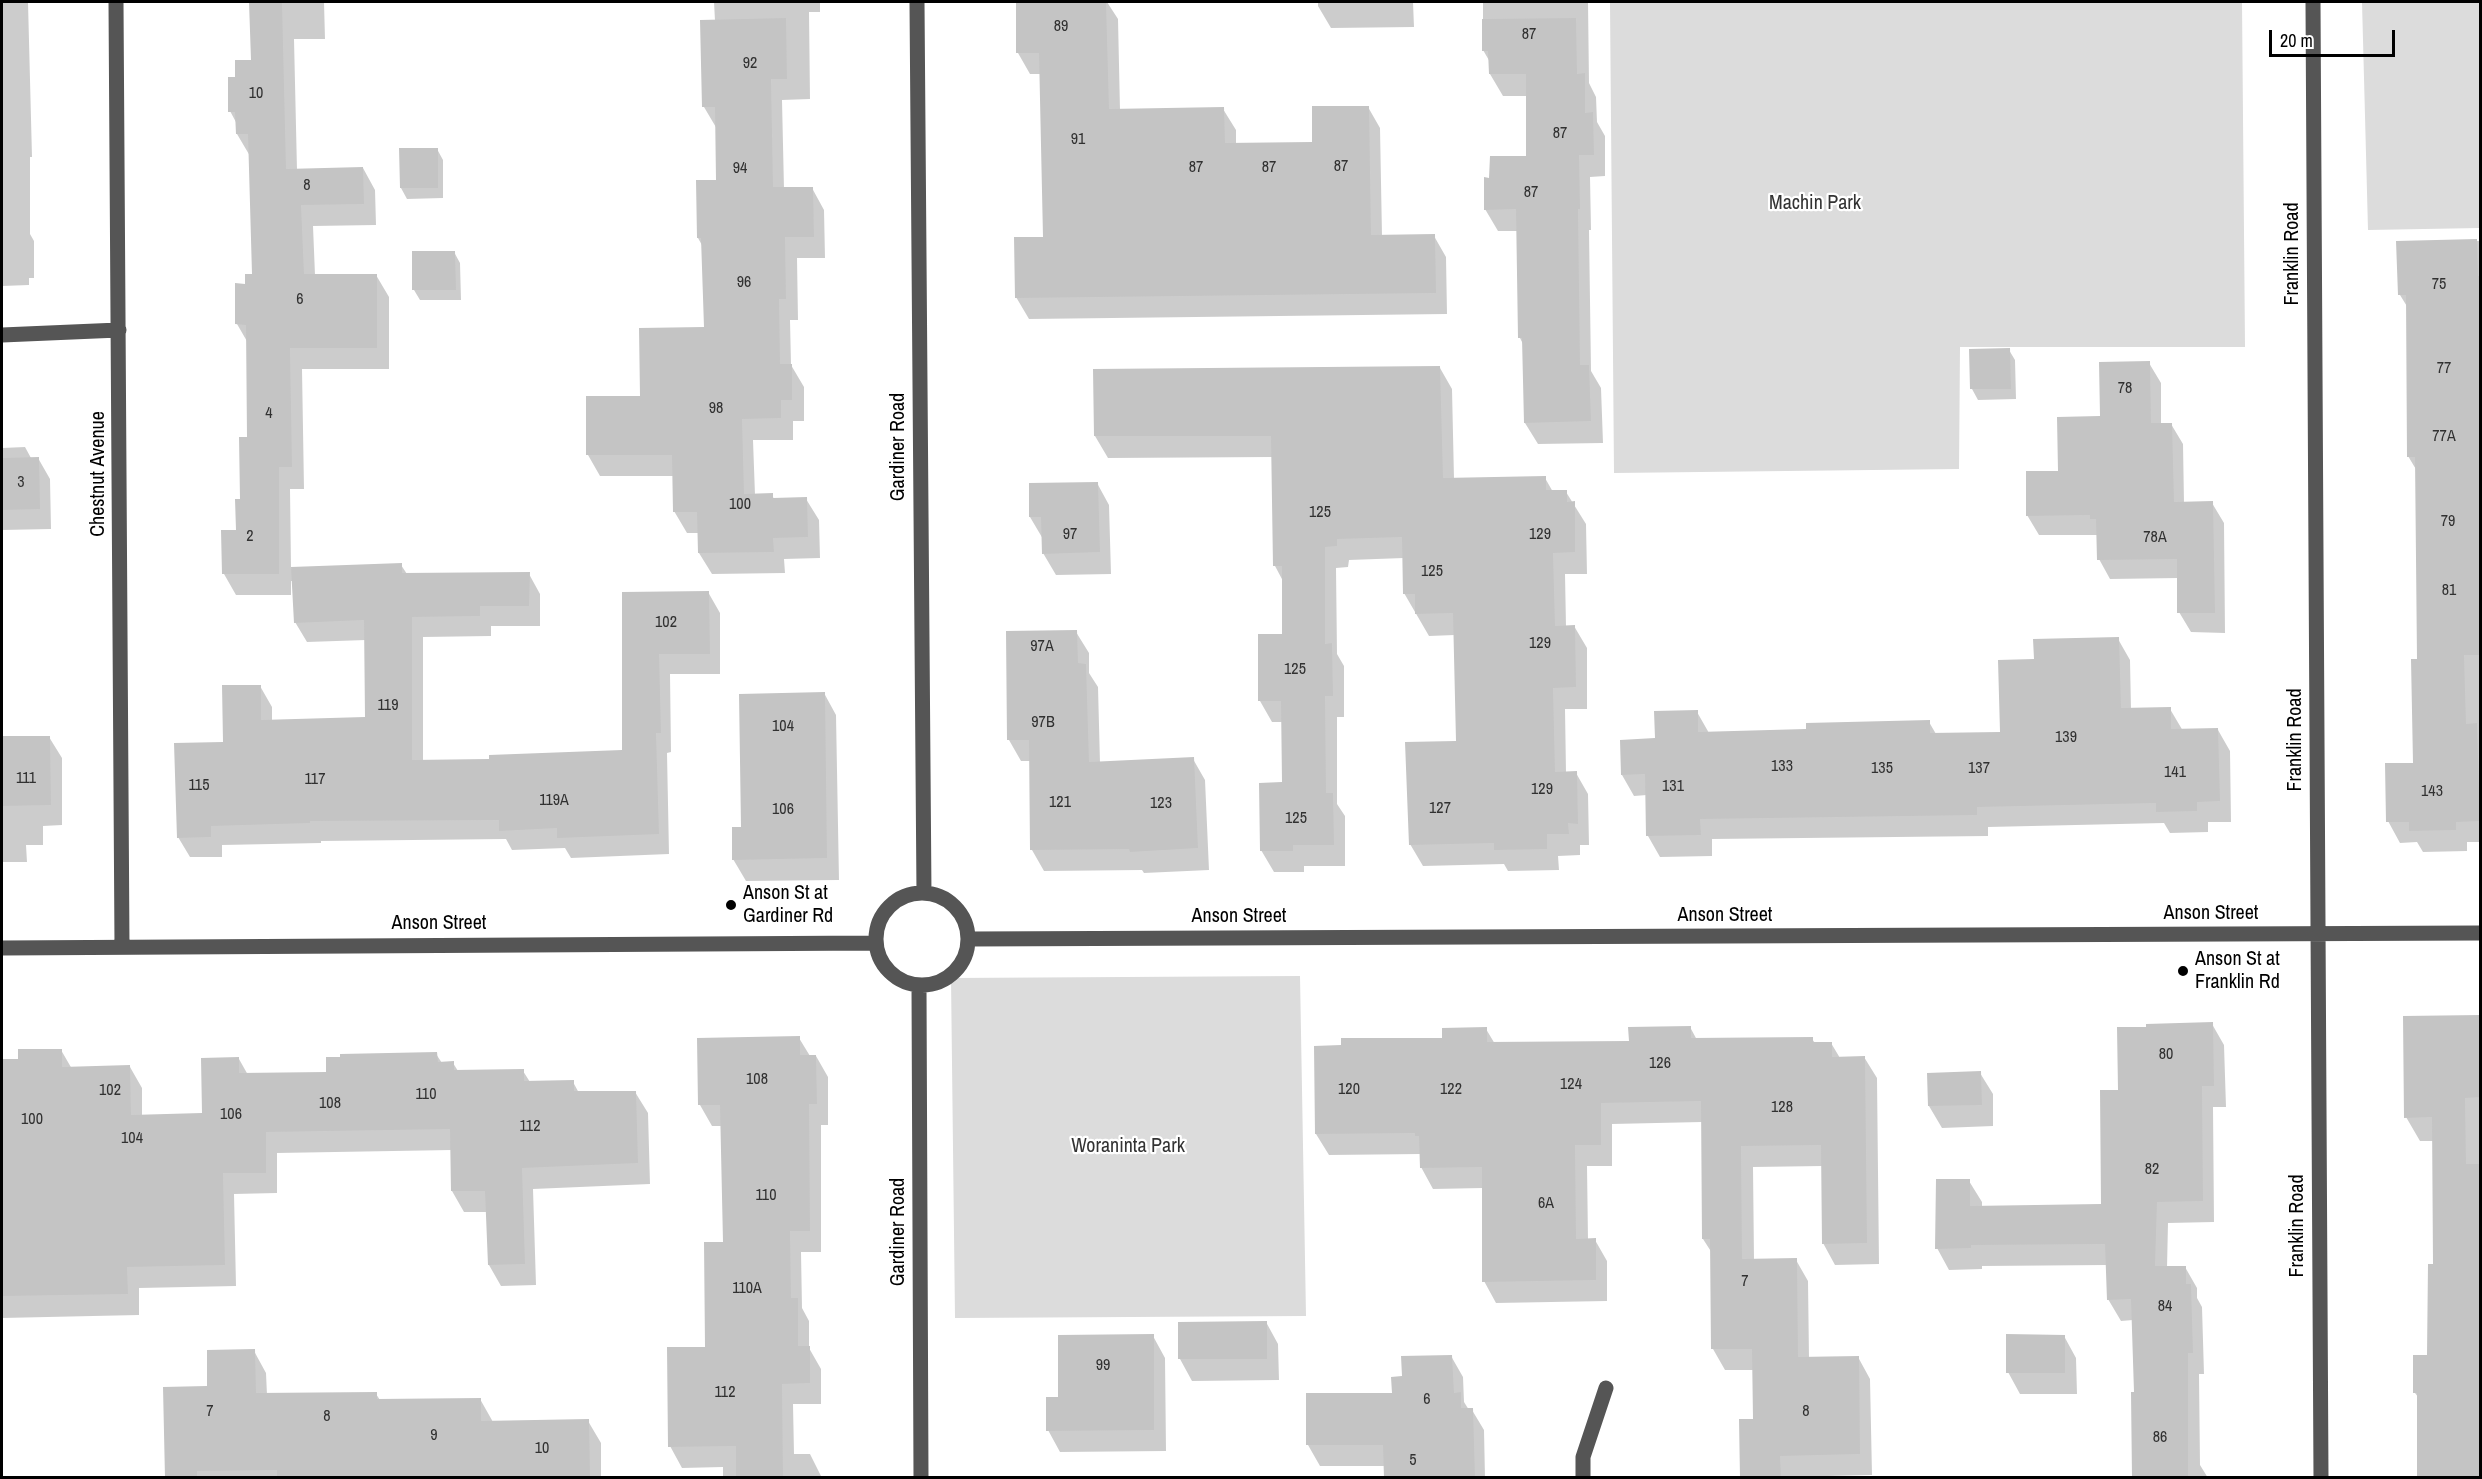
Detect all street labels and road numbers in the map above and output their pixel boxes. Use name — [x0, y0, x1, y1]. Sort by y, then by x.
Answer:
street label: Franklin Road — [2281, 203, 2305, 305]
street label: Gardiner Road — [887, 393, 911, 501]
street label: Chestnut Avenue — [87, 411, 111, 537]
street label: Franklin Road — [2284, 689, 2308, 791]
street label: Anson Street — [2164, 902, 2258, 926]
street label: Anson Street — [1678, 904, 1772, 928]
street label: Anson Street — [1192, 905, 1286, 929]
street label: Anson Street — [392, 912, 486, 936]
street label: Franklin Road — [2286, 1175, 2310, 1277]
street label: Gardiner Road — [887, 1178, 911, 1286]

